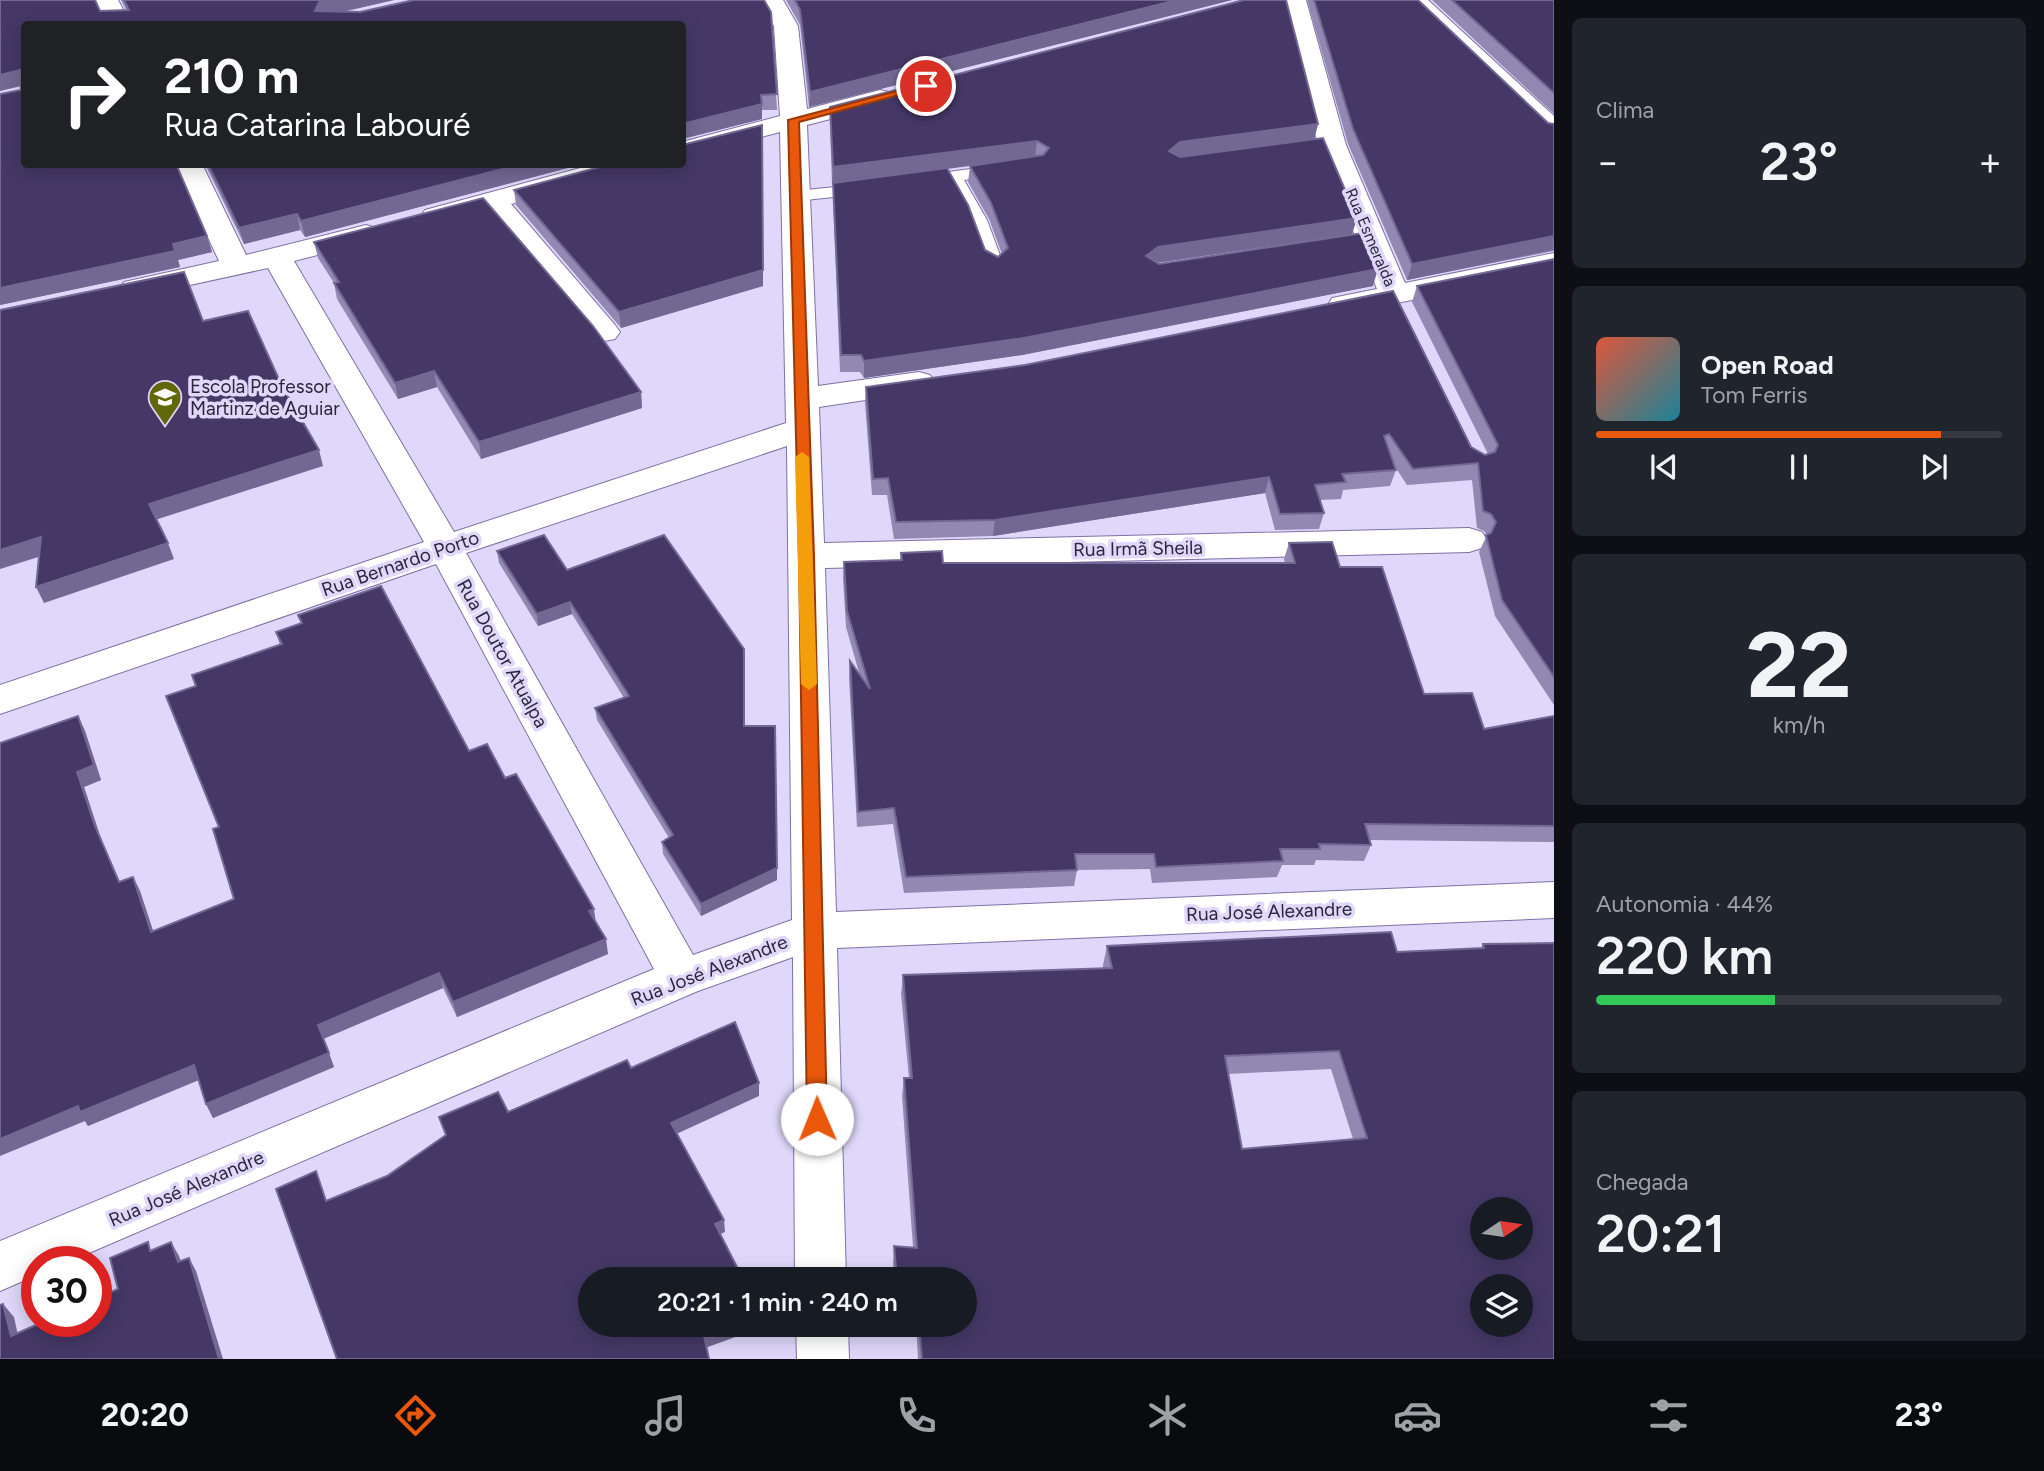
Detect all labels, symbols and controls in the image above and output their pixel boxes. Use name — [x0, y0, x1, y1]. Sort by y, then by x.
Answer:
text: 210 m — [164, 46, 299, 105]
icon: right — [49, 49, 140, 140]
pin — [896, 56, 956, 116]
icon: arrive — [907, 67, 945, 105]
text: Clima — [1596, 96, 1654, 124]
text: Rua Catarina Labouré — [164, 106, 471, 144]
text: 23° — [1760, 131, 1838, 193]
text: − — [1596, 139, 1620, 185]
text: + — [1978, 139, 2002, 185]
street label: Rua Esmeralda — [1341, 185, 1400, 289]
text: Open Road — [1701, 349, 1834, 381]
place label: Escola Professor Martinz de Aguiar — [190, 375, 340, 420]
school or university icon: Escola Professor Martinz de Aguiar — [146, 378, 184, 427]
text: Tom Ferris — [1701, 381, 1807, 409]
icon: previous — [1645, 448, 1683, 486]
icon: pause — [1780, 448, 1818, 486]
icon: next — [1915, 448, 1953, 486]
street label: Rua Bernardo Porto — [318, 526, 482, 601]
street label: Rua Irmã Sheila — [1073, 536, 1203, 561]
street label: Rua Doutor Atualpa — [452, 575, 553, 732]
text: 22 — [1746, 611, 1852, 720]
text: km/h — [1773, 711, 1825, 739]
text: Autonomia · 44% — [1596, 890, 1773, 918]
street label: Rua José Alexandre — [1186, 897, 1352, 926]
text: 220 km — [1596, 925, 1773, 987]
street label: Rua José Alexandre — [628, 930, 791, 1011]
position arrow — [780, 1082, 854, 1156]
street label: Rua José Alexandre — [105, 1145, 267, 1231]
text: Chegada — [1596, 1168, 1688, 1196]
north arrow — [1470, 1197, 1533, 1260]
map controls — [1470, 1197, 1533, 1337]
text: 20:21 — [1596, 1203, 1725, 1265]
speed limit sign: 30 — [21, 1246, 112, 1337]
button: layers — [1470, 1274, 1533, 1337]
text: 20:21 · 1 min · 240 m — [657, 1286, 898, 1318]
icon: directions — [391, 1391, 440, 1440]
icon: music — [641, 1391, 690, 1440]
icon: phone — [892, 1391, 941, 1440]
icon: climate — [1143, 1391, 1192, 1440]
icon: car — [1393, 1391, 1442, 1440]
icon: filters — [1644, 1391, 1693, 1440]
text: 20:20 — [101, 1396, 189, 1434]
text: 23° — [1895, 1396, 1943, 1434]

